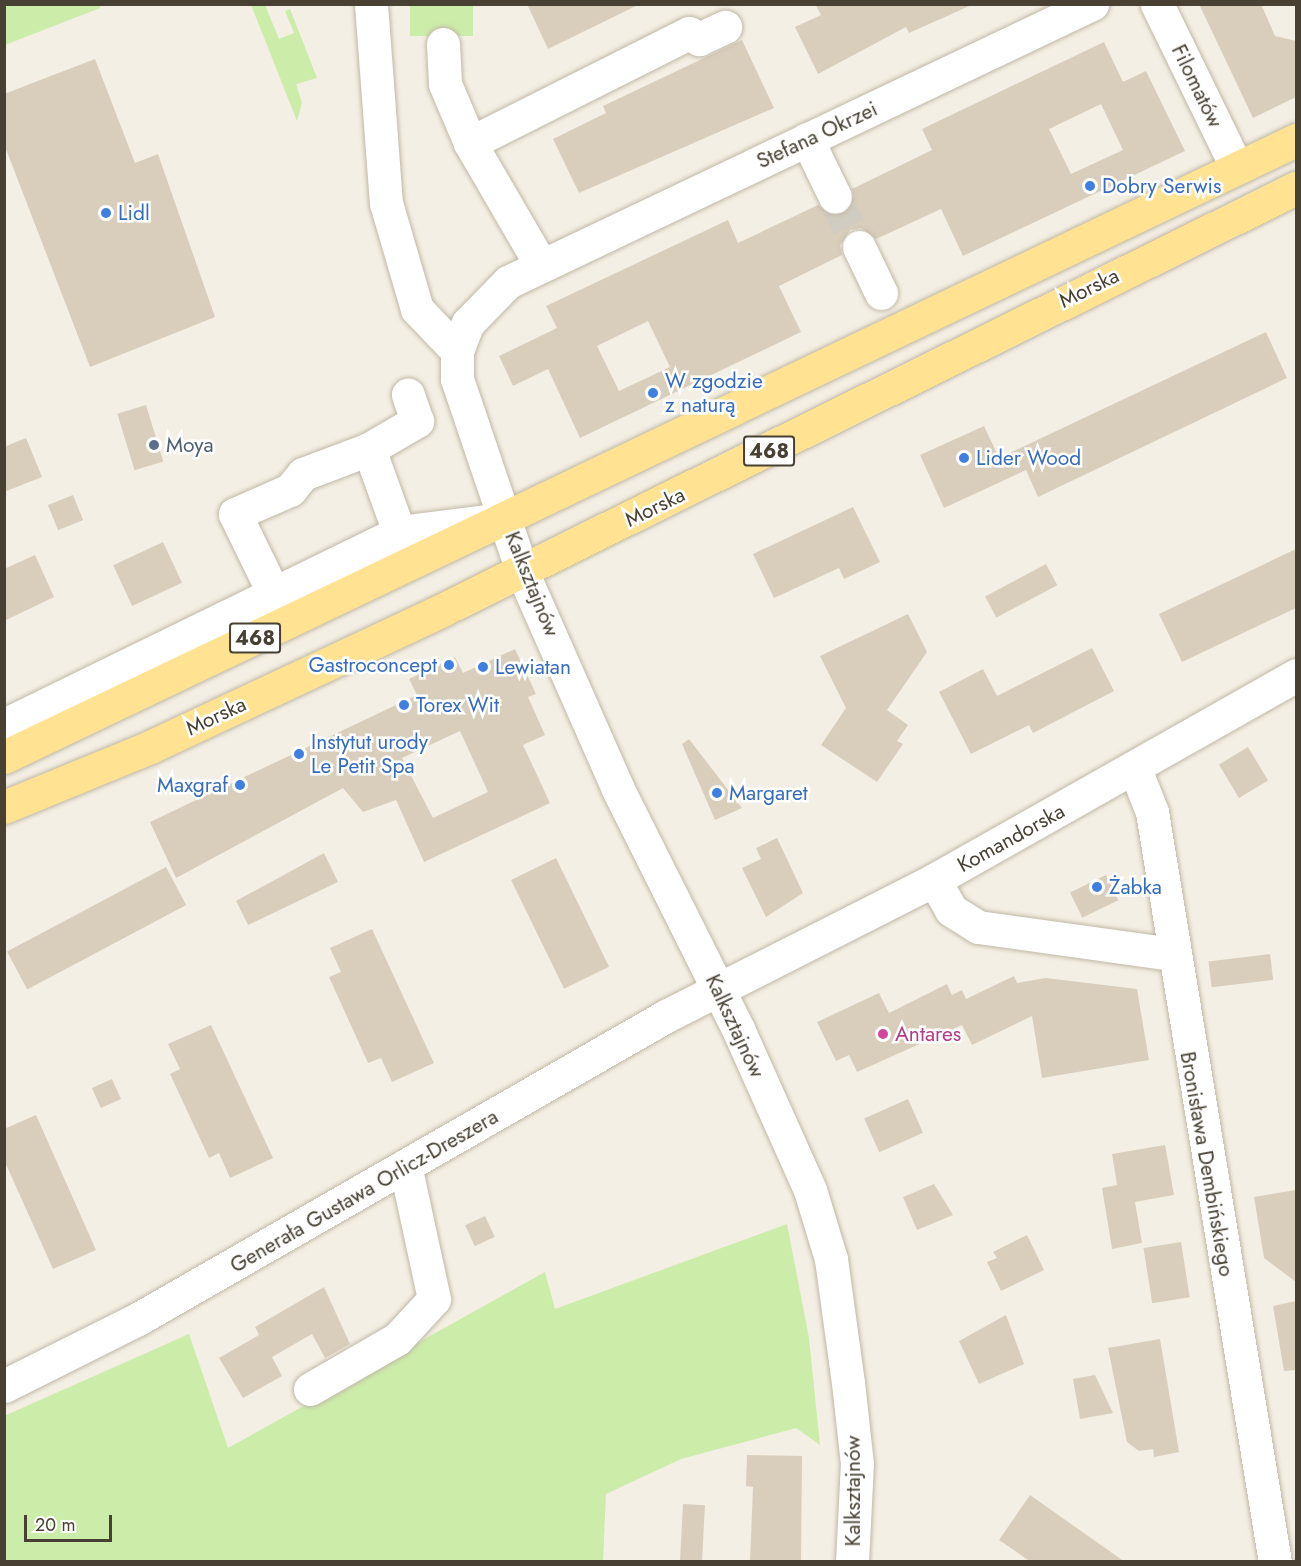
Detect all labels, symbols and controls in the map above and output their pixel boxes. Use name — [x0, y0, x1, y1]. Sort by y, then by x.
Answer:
street label: Filomatów — [1166, 40, 1228, 132]
street label: Stefana Okrzei — [753, 96, 881, 174]
place label: Dobry Serwis — [1102, 173, 1221, 199]
marker: Dobry Serwis — [1083, 179, 1097, 193]
place label: Lidl — [118, 200, 150, 226]
marker: Lidl — [99, 206, 113, 220]
street label: Morska — [1055, 263, 1123, 313]
place label: W zgodzie z naturą — [665, 368, 763, 418]
marker: W zgodzie z naturą — [646, 386, 660, 400]
place label: Moya — [166, 432, 214, 458]
road number: 468 — [742, 434, 796, 468]
marker: Moya — [147, 438, 161, 452]
place label: Lider Wood — [976, 445, 1081, 471]
marker: Lider Wood — [957, 451, 971, 465]
street label: Morska — [621, 482, 689, 532]
street label: Kalksztajnów — [500, 528, 564, 640]
road number: 468 — [228, 621, 282, 655]
place label: Gastroconcept — [308, 652, 437, 678]
place label: Lewiatan — [495, 654, 571, 680]
marker: Gastroconcept — [442, 658, 456, 672]
marker: Lewiatan — [476, 660, 490, 674]
street label: Morska — [182, 691, 250, 741]
place label: Torex Wit — [416, 692, 499, 718]
marker: Torex Wit — [397, 698, 411, 712]
place label: Instytut urody Le Petit Spa — [311, 729, 428, 779]
marker: Instytut urody Le Petit Spa — [292, 747, 306, 761]
place label: Maxgraf — [157, 772, 228, 798]
marker: Maxgraf — [233, 778, 247, 792]
place label: Margaret — [729, 780, 808, 806]
marker: Margaret — [710, 786, 724, 800]
street label: Komandorska — [953, 798, 1069, 878]
place label: Żabka — [1109, 874, 1162, 900]
marker: Żabka — [1090, 880, 1104, 894]
street label: Kalksztajnów — [700, 970, 770, 1082]
place label: Antares — [895, 1021, 961, 1047]
marker: Antares — [876, 1027, 890, 1041]
street label: Bronisława Dembińskiego — [1175, 1050, 1239, 1278]
street label: Generała Gustawa Orlicz-Dreszera — [226, 1104, 502, 1278]
street label: Kalksztajnów — [840, 1435, 866, 1547]
scale bar — [27, 1503, 116, 1541]
text: 20 m — [35, 1512, 75, 1538]

